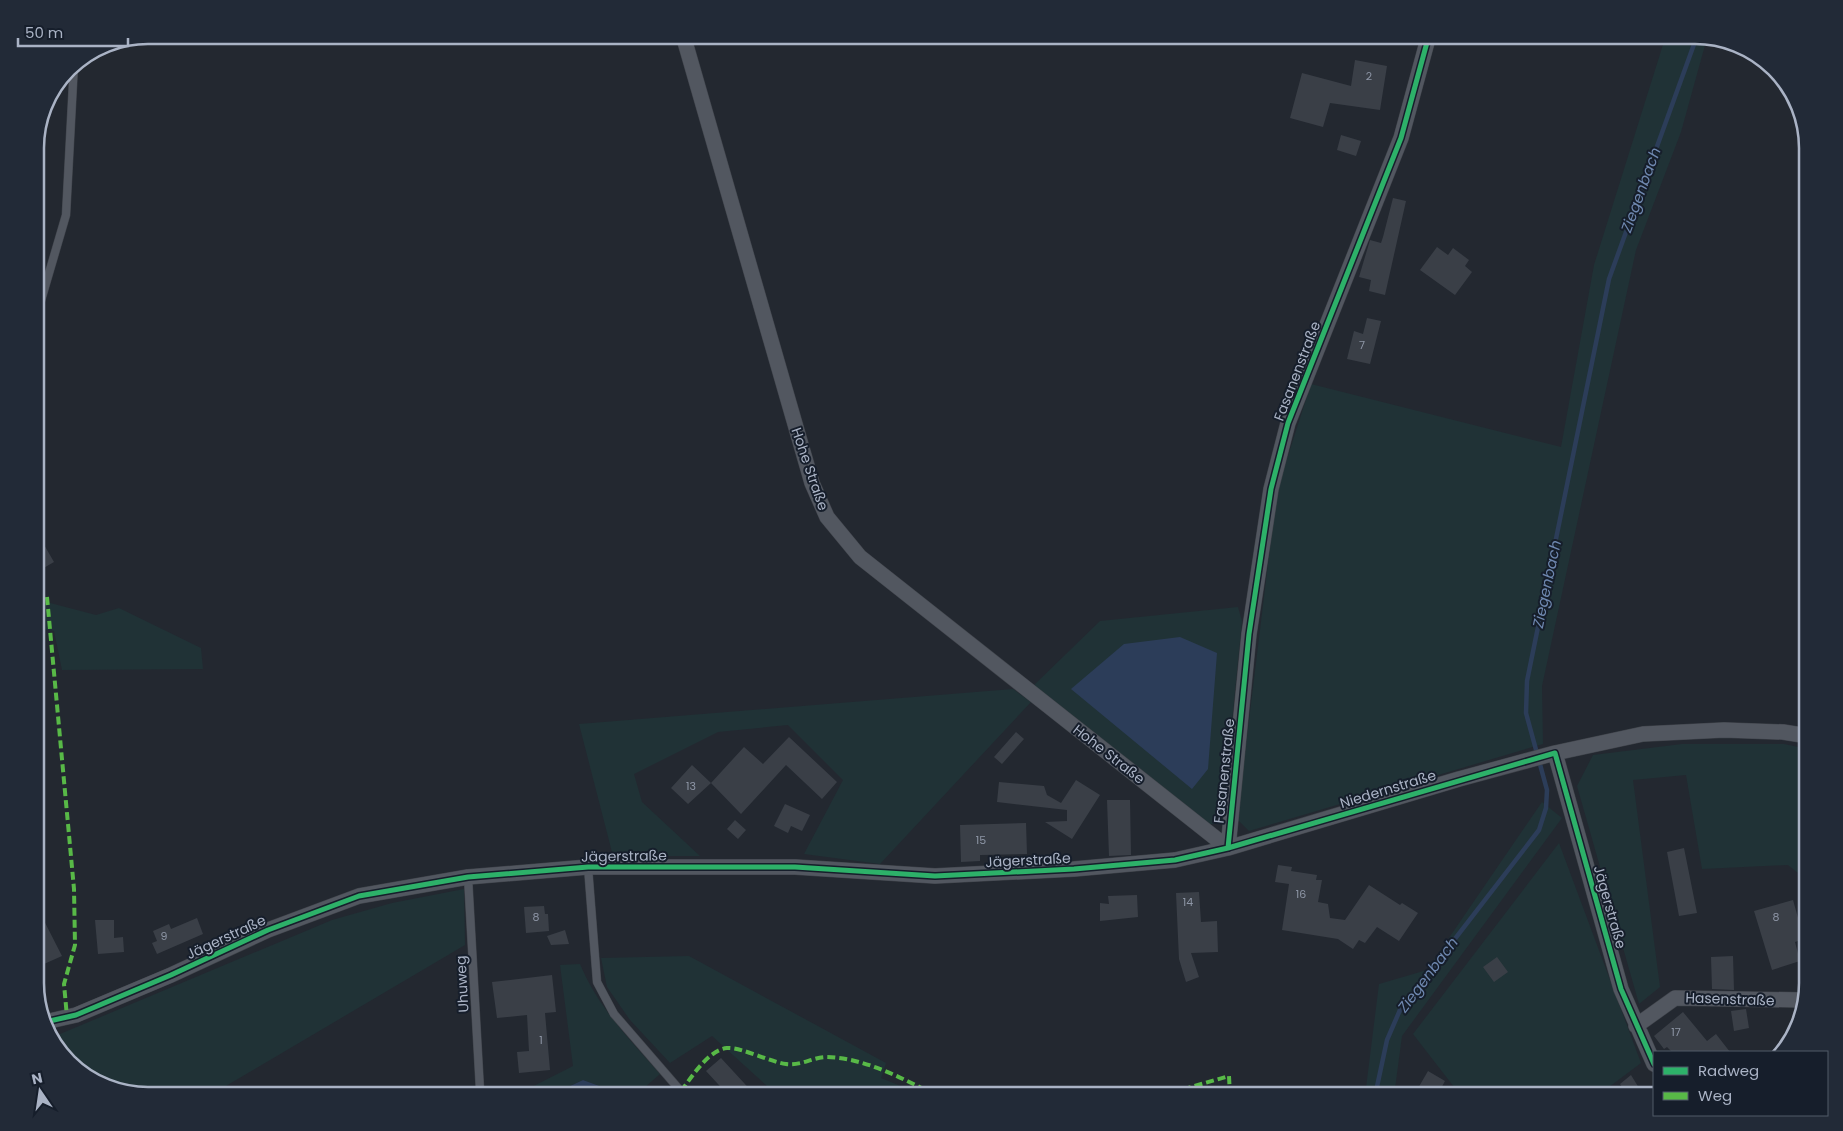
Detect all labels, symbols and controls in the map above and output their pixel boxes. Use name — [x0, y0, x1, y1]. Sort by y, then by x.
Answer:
scale bar — [18, 15, 128, 47]
text: 50 m — [25, 22, 63, 43]
house number: 2 — [1366, 68, 1372, 84]
water label: Ziegenbach — [1615, 144, 1666, 236]
street label: Fasanenstraße — [1269, 318, 1325, 424]
house number: 7 — [1359, 337, 1365, 353]
street label: Hohe Straße — [787, 425, 834, 513]
water label: Ziegenbach — [1527, 538, 1566, 631]
street label: Fasanenstraße — [1209, 717, 1239, 824]
street label: Hohe Straße — [1069, 720, 1149, 789]
street label: Niedernstraße — [1337, 765, 1439, 813]
house number: 13 — [686, 778, 696, 794]
house number: 15 — [976, 832, 986, 848]
street label: Jägerstraße — [581, 845, 667, 867]
street label: Jägerstraße — [985, 848, 1072, 872]
street label: Jägerstraße — [1589, 863, 1631, 951]
house number: 16 — [1296, 886, 1306, 902]
house number: 14 — [1183, 894, 1193, 910]
house number: 8 — [533, 909, 540, 925]
house number: 8 — [1773, 909, 1780, 925]
street label: Jägerstraße — [183, 910, 269, 964]
house number: 9 — [161, 928, 168, 944]
water label: Ziegenbach — [1392, 933, 1463, 1017]
street label: Uhuweg — [451, 955, 473, 1013]
street label: Hasenstraße — [1685, 987, 1775, 1011]
house number: 17 — [1671, 1024, 1681, 1040]
house number: 1 — [539, 1032, 543, 1048]
legend — [1653, 1051, 1828, 1116]
text: Radweg — [1698, 1060, 1759, 1081]
north arrow — [15, 1066, 65, 1116]
text: N — [30, 1067, 44, 1089]
text: Weg — [1698, 1085, 1732, 1106]

